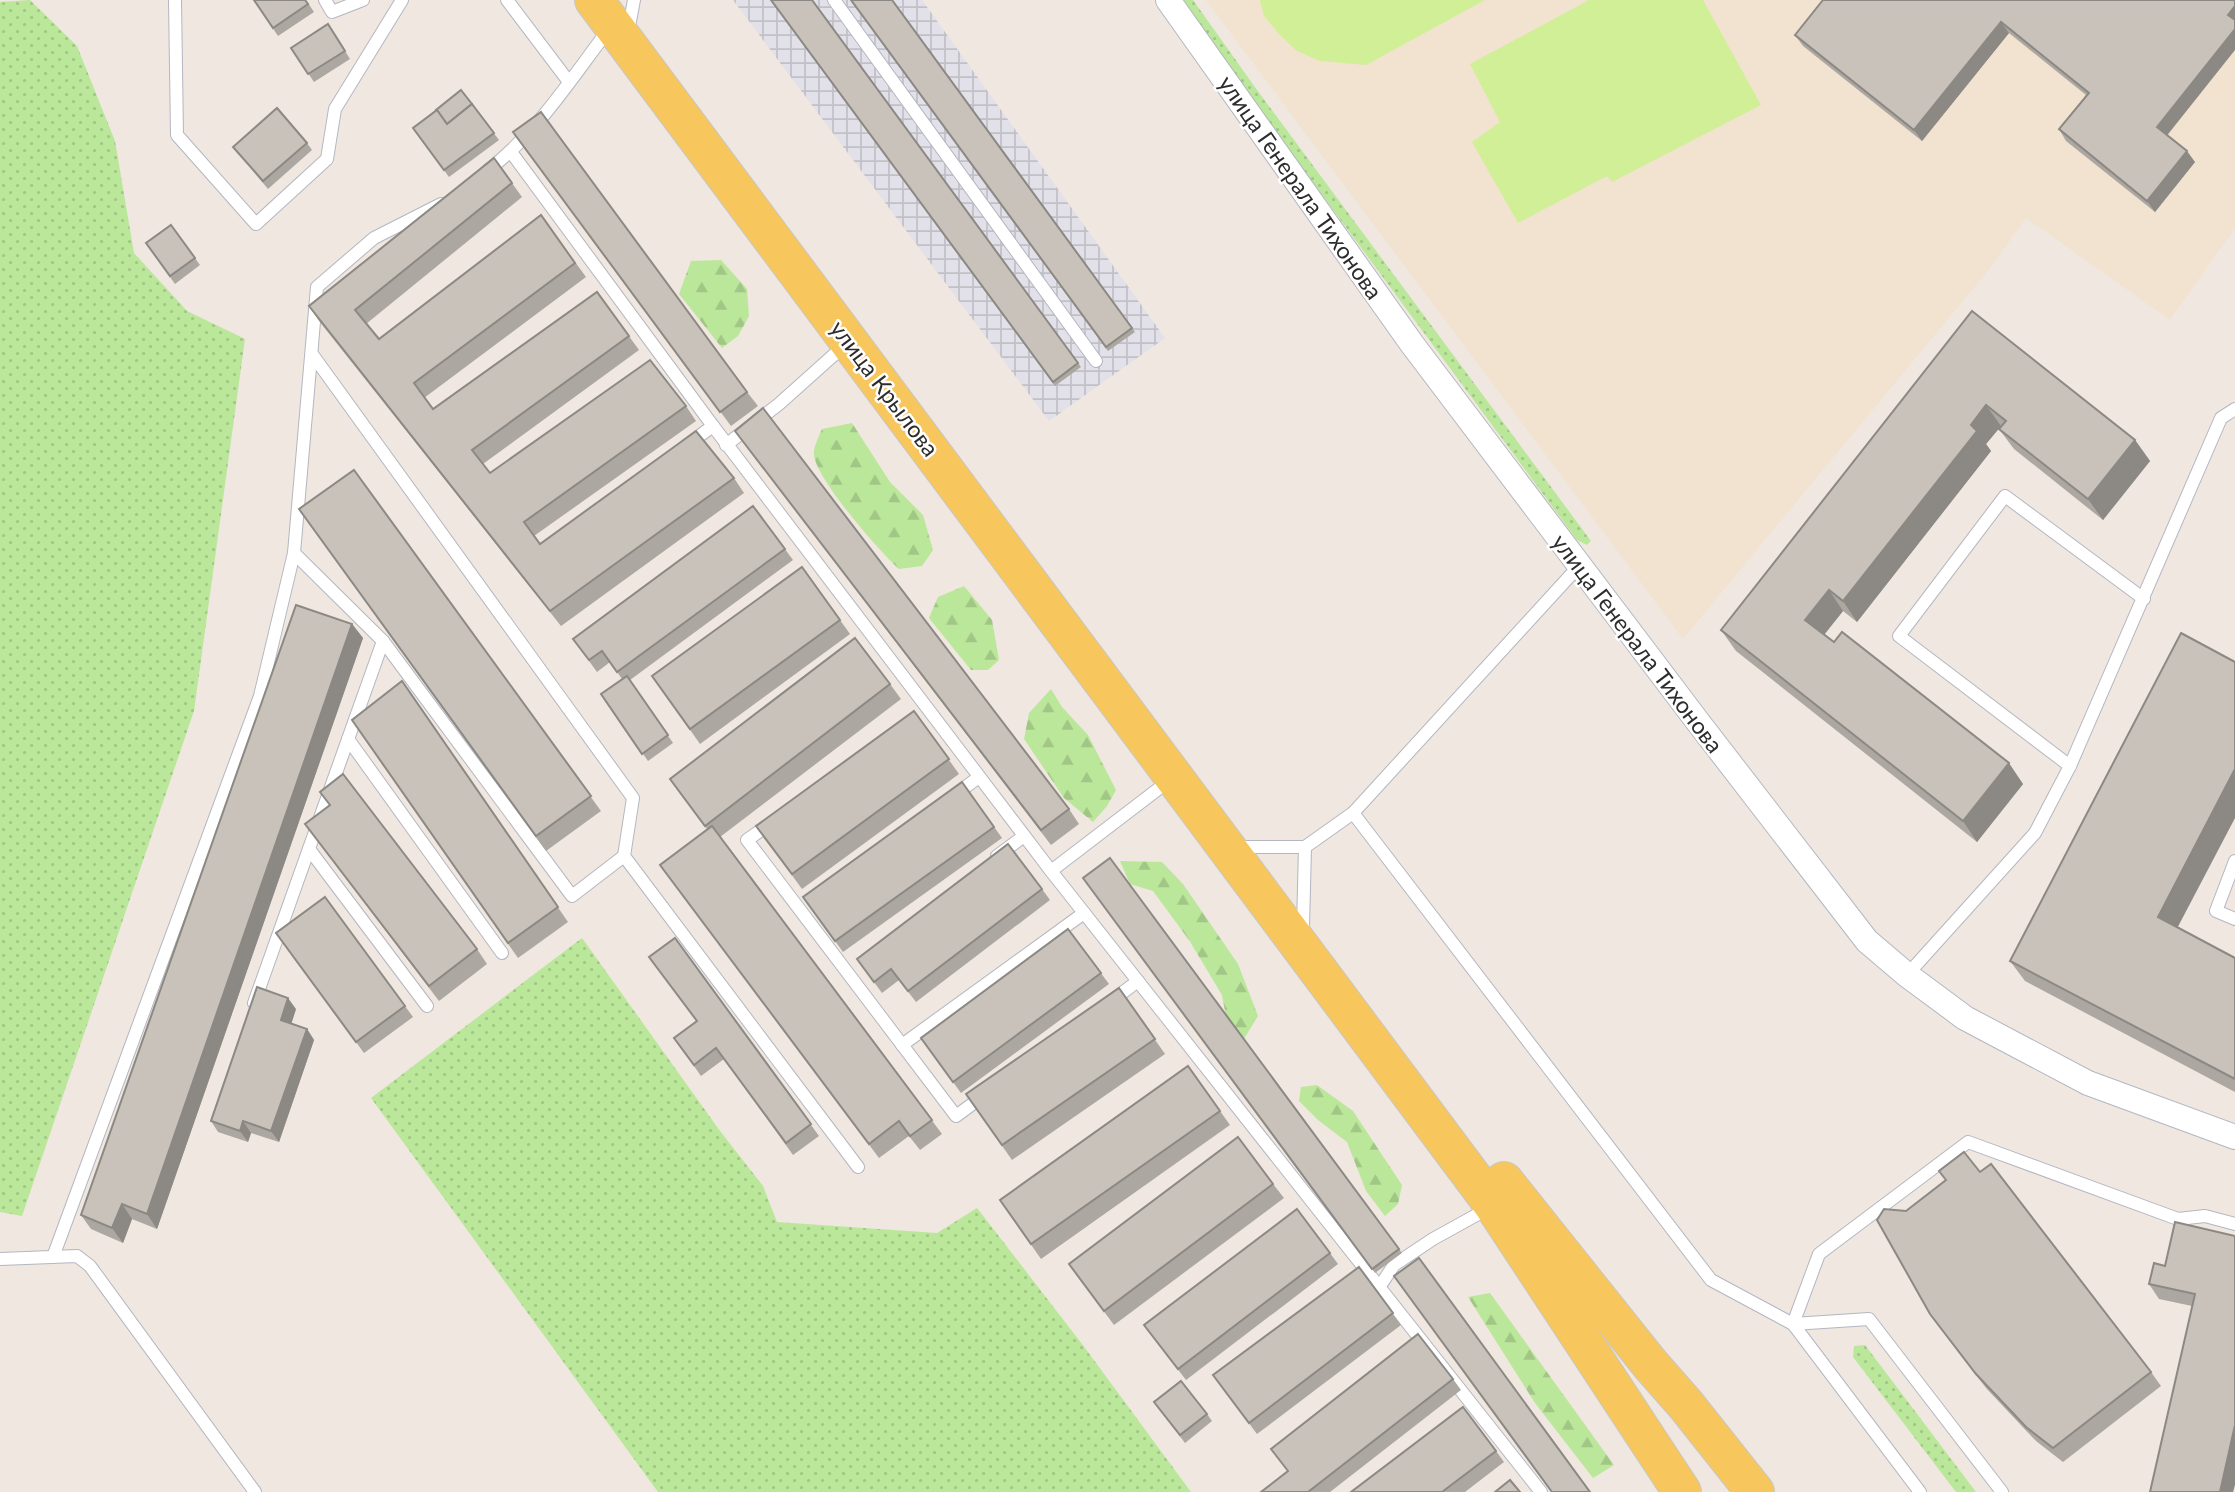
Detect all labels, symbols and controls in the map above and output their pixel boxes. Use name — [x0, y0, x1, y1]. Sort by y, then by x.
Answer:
street label: улица Генерала Тихонова — [1213, 70, 1389, 304]
street label: улица Крылова — [825, 315, 945, 461]
street label: улица Генерала Тихонова — [1547, 528, 1729, 758]

